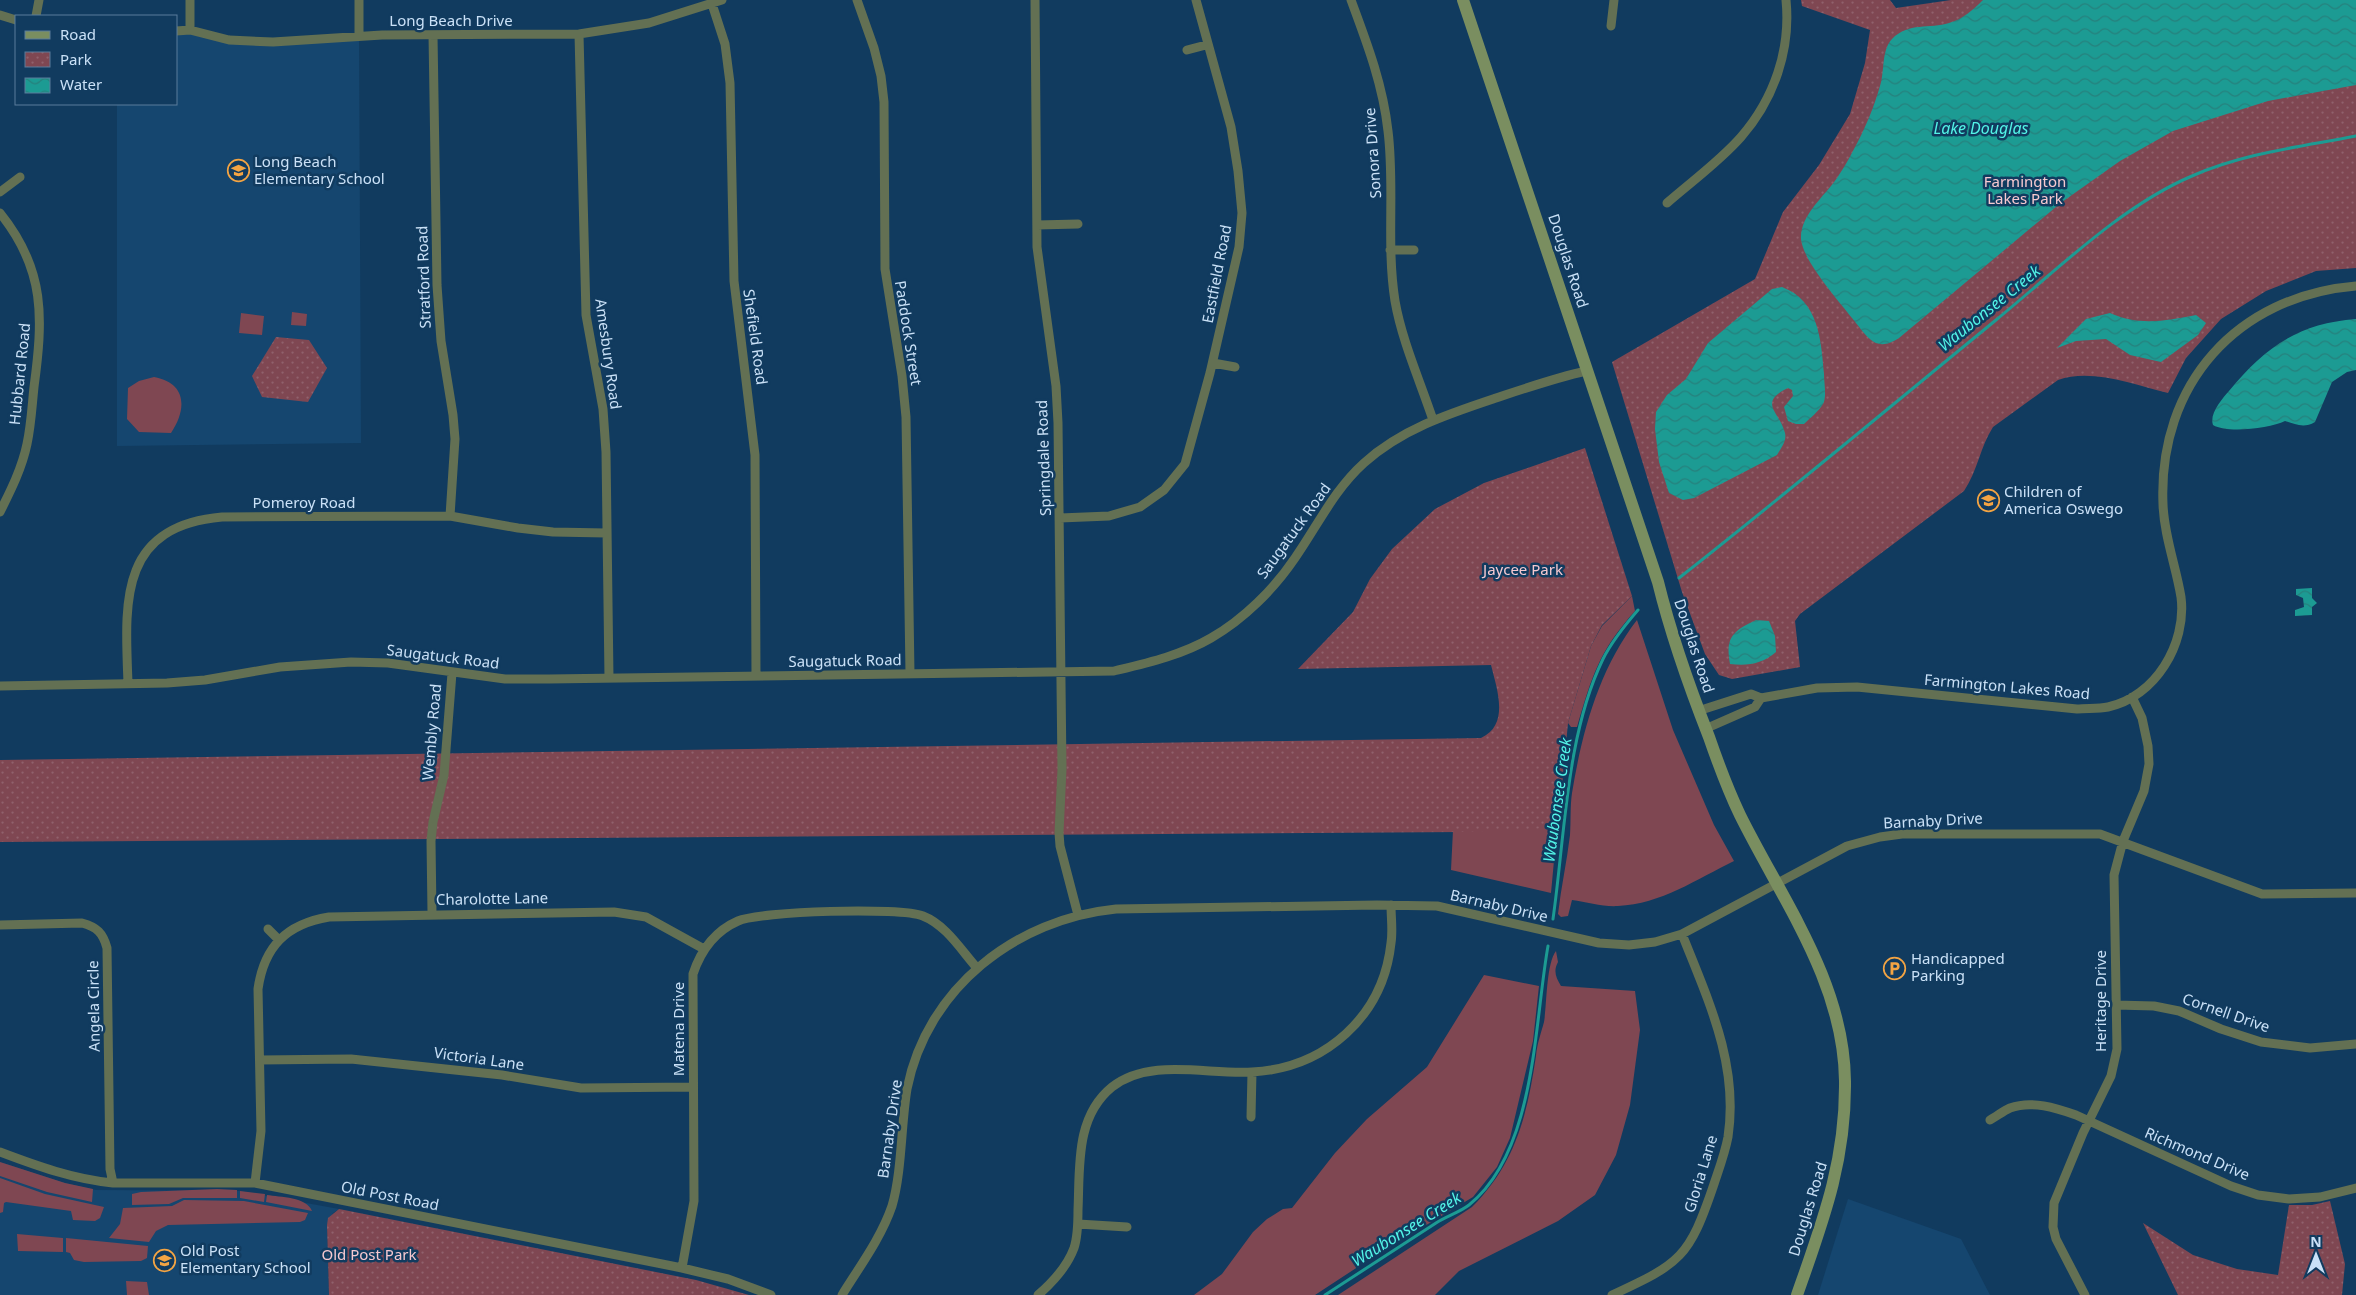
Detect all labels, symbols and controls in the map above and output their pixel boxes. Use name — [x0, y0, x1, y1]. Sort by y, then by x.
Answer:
street label: Long Beach Drive — [389, 10, 513, 30]
legend — [15, 15, 178, 105]
text: Road — [60, 24, 96, 44]
text: Park — [60, 49, 92, 69]
text: Water — [60, 74, 102, 94]
street label: Sonora Drive — [1359, 107, 1385, 199]
water label: Lake Douglas — [1934, 117, 2028, 139]
place label: Long Beach Elementary School — [254, 151, 385, 188]
school or university icon: Long Beach Elementary School — [226, 159, 250, 183]
park label: Farmington Lakes Park — [1984, 171, 2066, 208]
street label: Douglas Road — [1544, 211, 1594, 310]
street label: Eastfield Road — [1197, 223, 1235, 325]
street label: Stratford Road — [411, 225, 435, 329]
water label: Waubonsee Creek — [1933, 259, 2046, 356]
street label: Paddock Street — [891, 279, 927, 387]
street label: Shefield Road — [739, 288, 773, 386]
street label: Amesbury Road — [591, 297, 627, 410]
street label: Hubbard Road — [4, 322, 34, 426]
street label: Springdale Road — [1031, 400, 1055, 516]
street label: Saugatuck Road — [1252, 479, 1335, 582]
place label: Children of America Oswego — [2004, 481, 2123, 518]
school or university icon: Children of America Oswego — [1976, 489, 2000, 513]
street label: Pomeroy Road — [253, 492, 355, 512]
park label: Jaycee Park — [1481, 559, 1563, 579]
street label: Douglas Road — [1670, 596, 1720, 695]
street label: Saugatuck Road — [386, 639, 501, 673]
street label: Saugatuck Road — [788, 649, 902, 671]
street label: Farmington Lakes Road — [1923, 669, 2091, 703]
street label: Wembly Road — [417, 683, 445, 781]
water label: Waubonsee Creek — [1537, 735, 1577, 864]
street label: Barnaby Drive — [1883, 807, 1983, 833]
street label: Barnaby Drive — [1448, 884, 1550, 926]
street label: Charolotte Lane — [436, 887, 548, 909]
place label: Handicapped Parking — [1911, 948, 2005, 985]
street label: Heritage Drive — [2090, 950, 2110, 1052]
parking icon: Handicapped Parking — [1883, 956, 1907, 980]
street label: Angela Circle — [82, 960, 104, 1052]
street label: Matena Drive — [668, 982, 688, 1076]
street label: Cornell Drive — [2180, 988, 2273, 1036]
street label: Victoria Lane — [433, 1042, 526, 1074]
street label: Barnaby Drive — [872, 1078, 906, 1180]
street label: Richmond Drive — [2142, 1122, 2253, 1184]
street label: Gloria Lane — [1679, 1132, 1721, 1215]
street label: Douglas Road — [1783, 1159, 1831, 1258]
street label: Old Post Road — [339, 1176, 441, 1214]
water label: Waubonsee Creek — [1347, 1186, 1466, 1272]
north arrow — [2291, 1230, 2341, 1280]
text: N — [2310, 1232, 2322, 1251]
place label: Old Post Elementary School — [180, 1240, 311, 1277]
park label: Old Post Park — [321, 1244, 417, 1264]
school or university icon: Old Post Elementary School — [152, 1248, 176, 1272]

